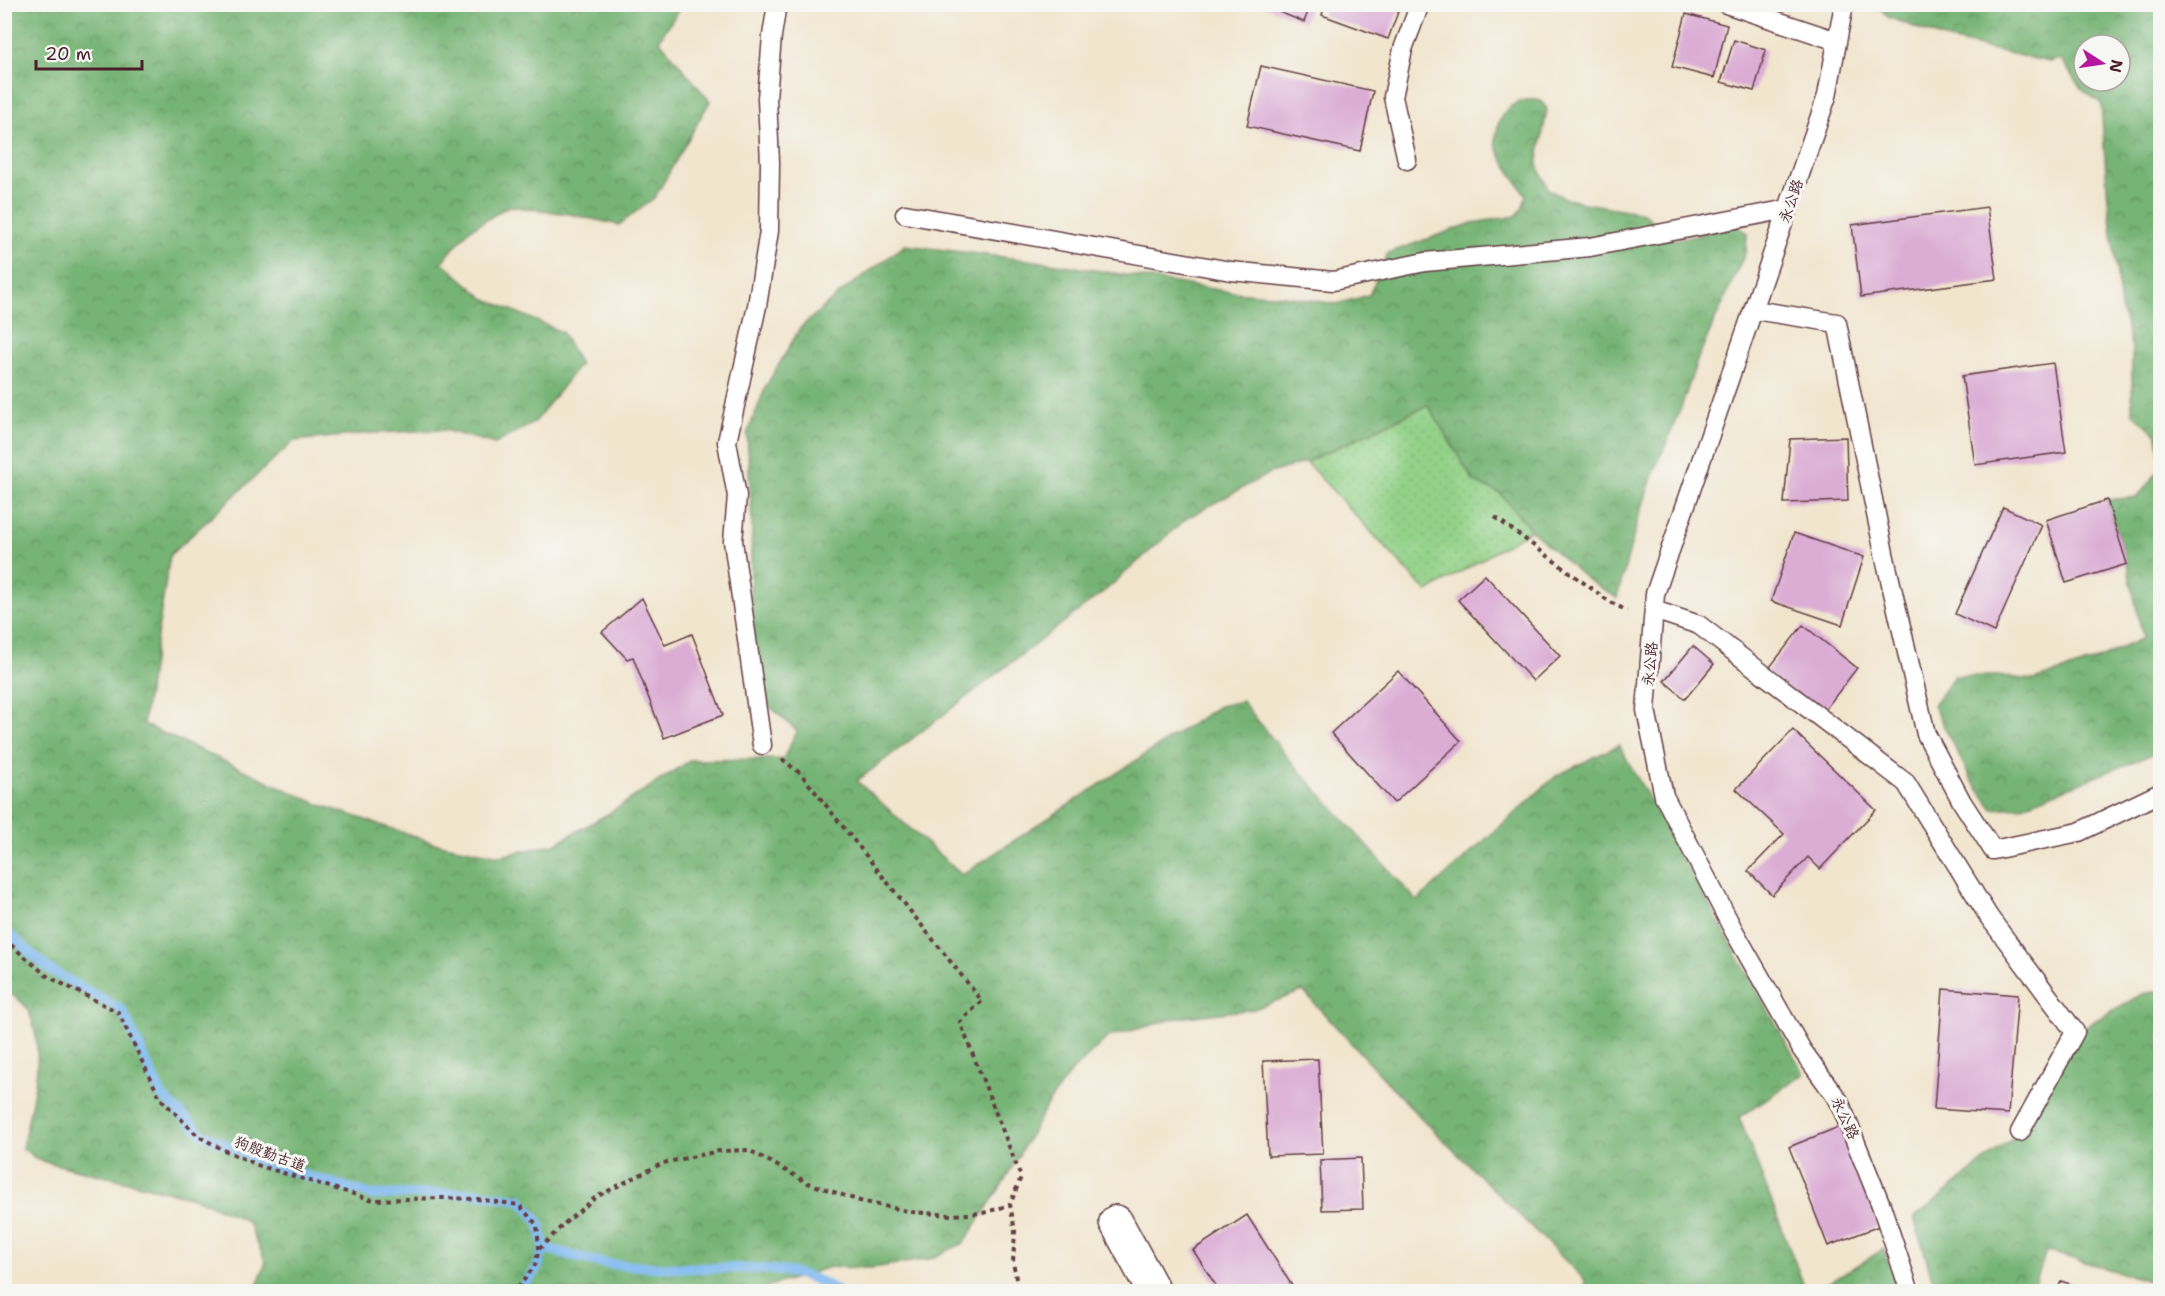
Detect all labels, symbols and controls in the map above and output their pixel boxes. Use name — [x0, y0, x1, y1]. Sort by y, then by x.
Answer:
scale bar — [36, 33, 142, 71]
north arrow — [2072, 33, 2132, 93]
text: 20 m — [45, 42, 91, 66]
text: N — [2105, 58, 2128, 74]
street label: 永公路 — [1774, 176, 1808, 226]
street label: 永公路 — [1638, 641, 1662, 687]
street label: 永公路 — [1826, 1093, 1864, 1143]
street label: 狗殷勤古道 — [231, 1132, 309, 1176]

